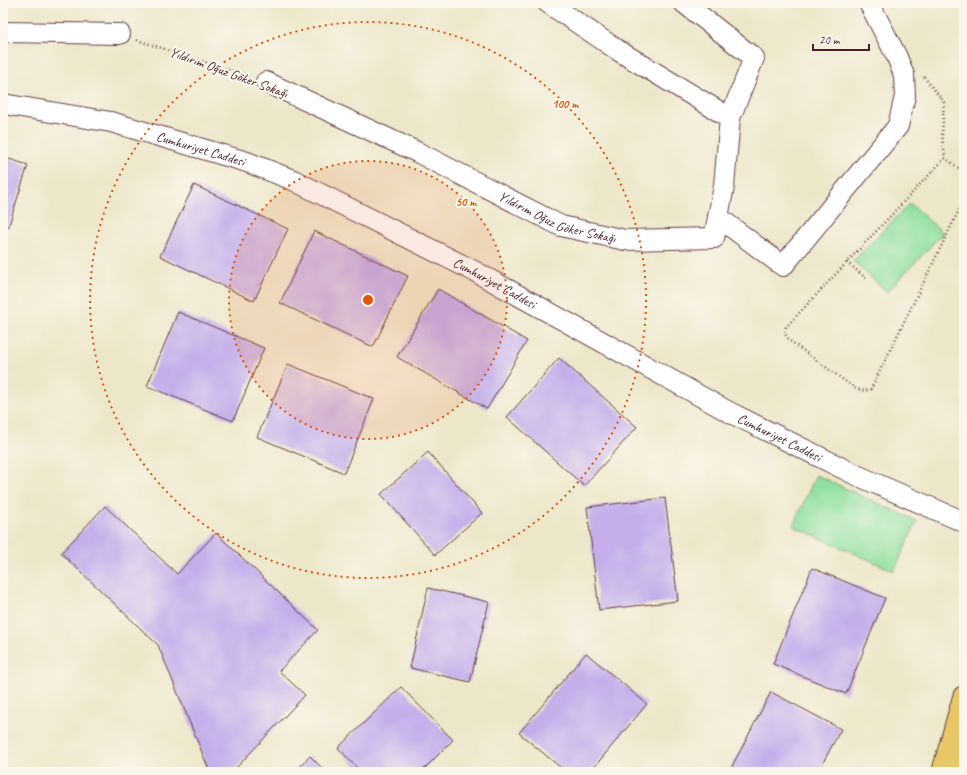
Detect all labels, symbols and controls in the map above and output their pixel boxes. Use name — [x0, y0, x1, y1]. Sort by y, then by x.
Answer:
scale bar — [813, 26, 869, 52]
text: 20 m — [819, 32, 841, 48]
street label: Yıldırım Oğuz Göker Sokağı — [167, 43, 292, 102]
text: 100 m — [552, 96, 579, 112]
street label: Cumhuriyet Caddesi — [154, 128, 249, 171]
street label: Yıldırım Oğuz Göker Sokağı — [496, 187, 619, 247]
text: 50 m — [456, 194, 477, 210]
street label: Cumhuriyet Caddesi — [450, 254, 541, 314]
centre of rings — [361, 293, 375, 307]
street label: Cumhuriyet Caddesi — [735, 410, 826, 466]

